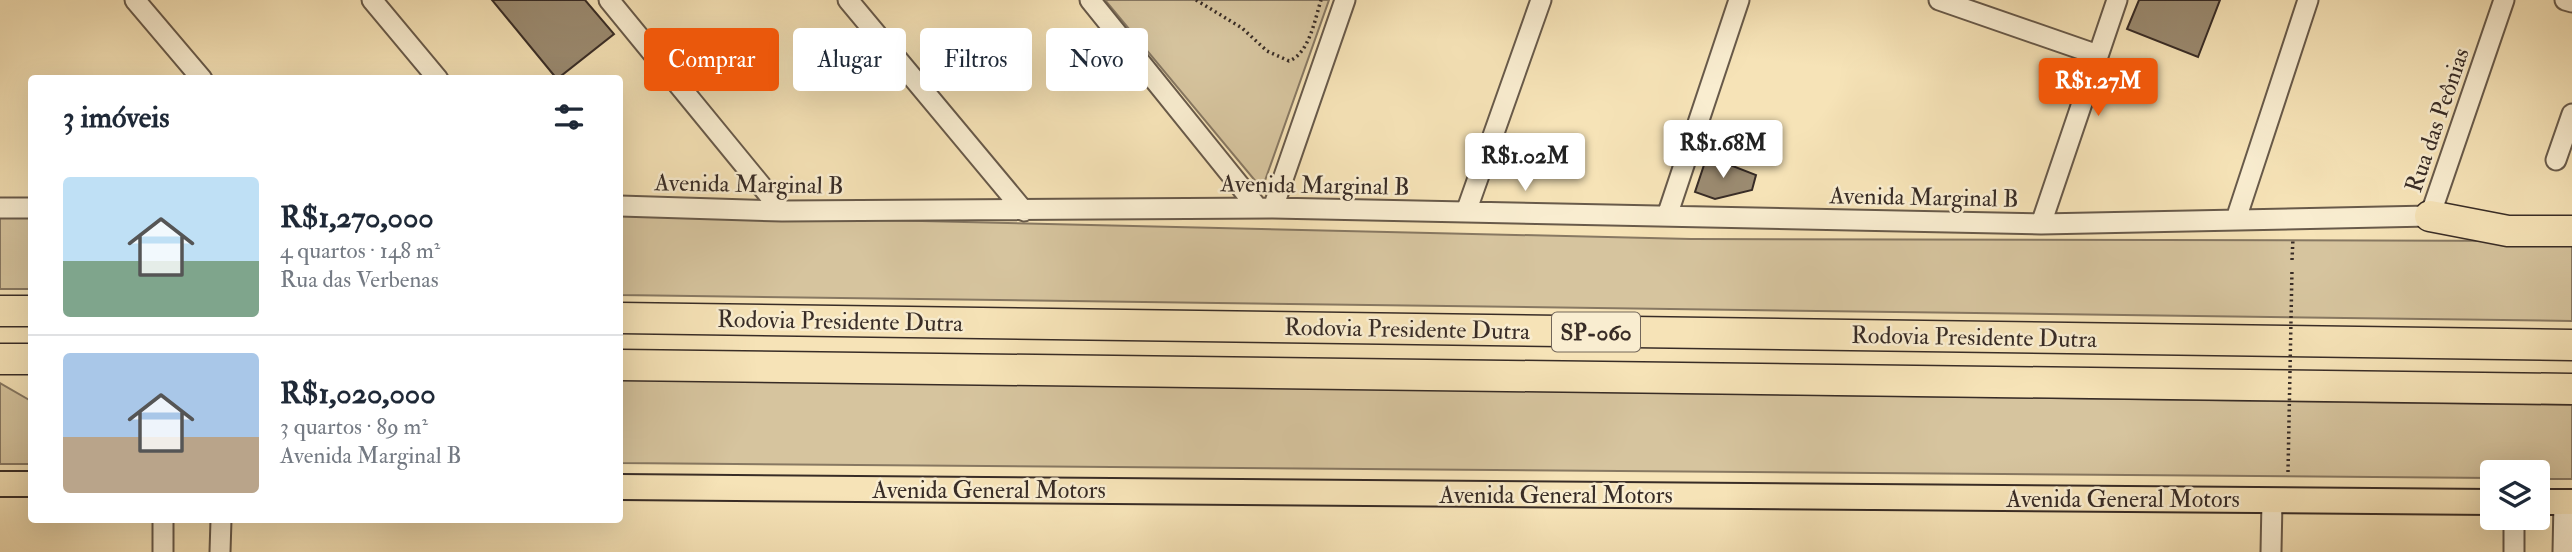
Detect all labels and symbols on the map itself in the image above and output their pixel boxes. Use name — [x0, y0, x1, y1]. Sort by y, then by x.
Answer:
street label: Rua das Peônias — [2398, 44, 2477, 197]
pin: R$1.27M — [2033, 58, 2163, 118]
pin: R$1.68M — [1658, 120, 1788, 180]
pin: R$1.02M — [1460, 134, 1590, 193]
street label: Avenida Marginal B — [653, 167, 844, 202]
street label: Avenida Marginal B — [1219, 168, 1410, 203]
street label: Avenida Marginal B — [1828, 180, 2019, 215]
street label: Rodovia Presidente Dutra — [717, 304, 964, 339]
street label: Rodovia Presidente Dutra — [1284, 312, 1531, 347]
road number: SP-060 — [1552, 312, 1640, 352]
street label: Rodovia Presidente Dutra — [1851, 320, 2098, 355]
street label: Avenida General Motors — [871, 475, 1106, 506]
street label: Avenida General Motors — [1438, 480, 1673, 511]
street label: Avenida General Motors — [2005, 484, 2240, 515]

